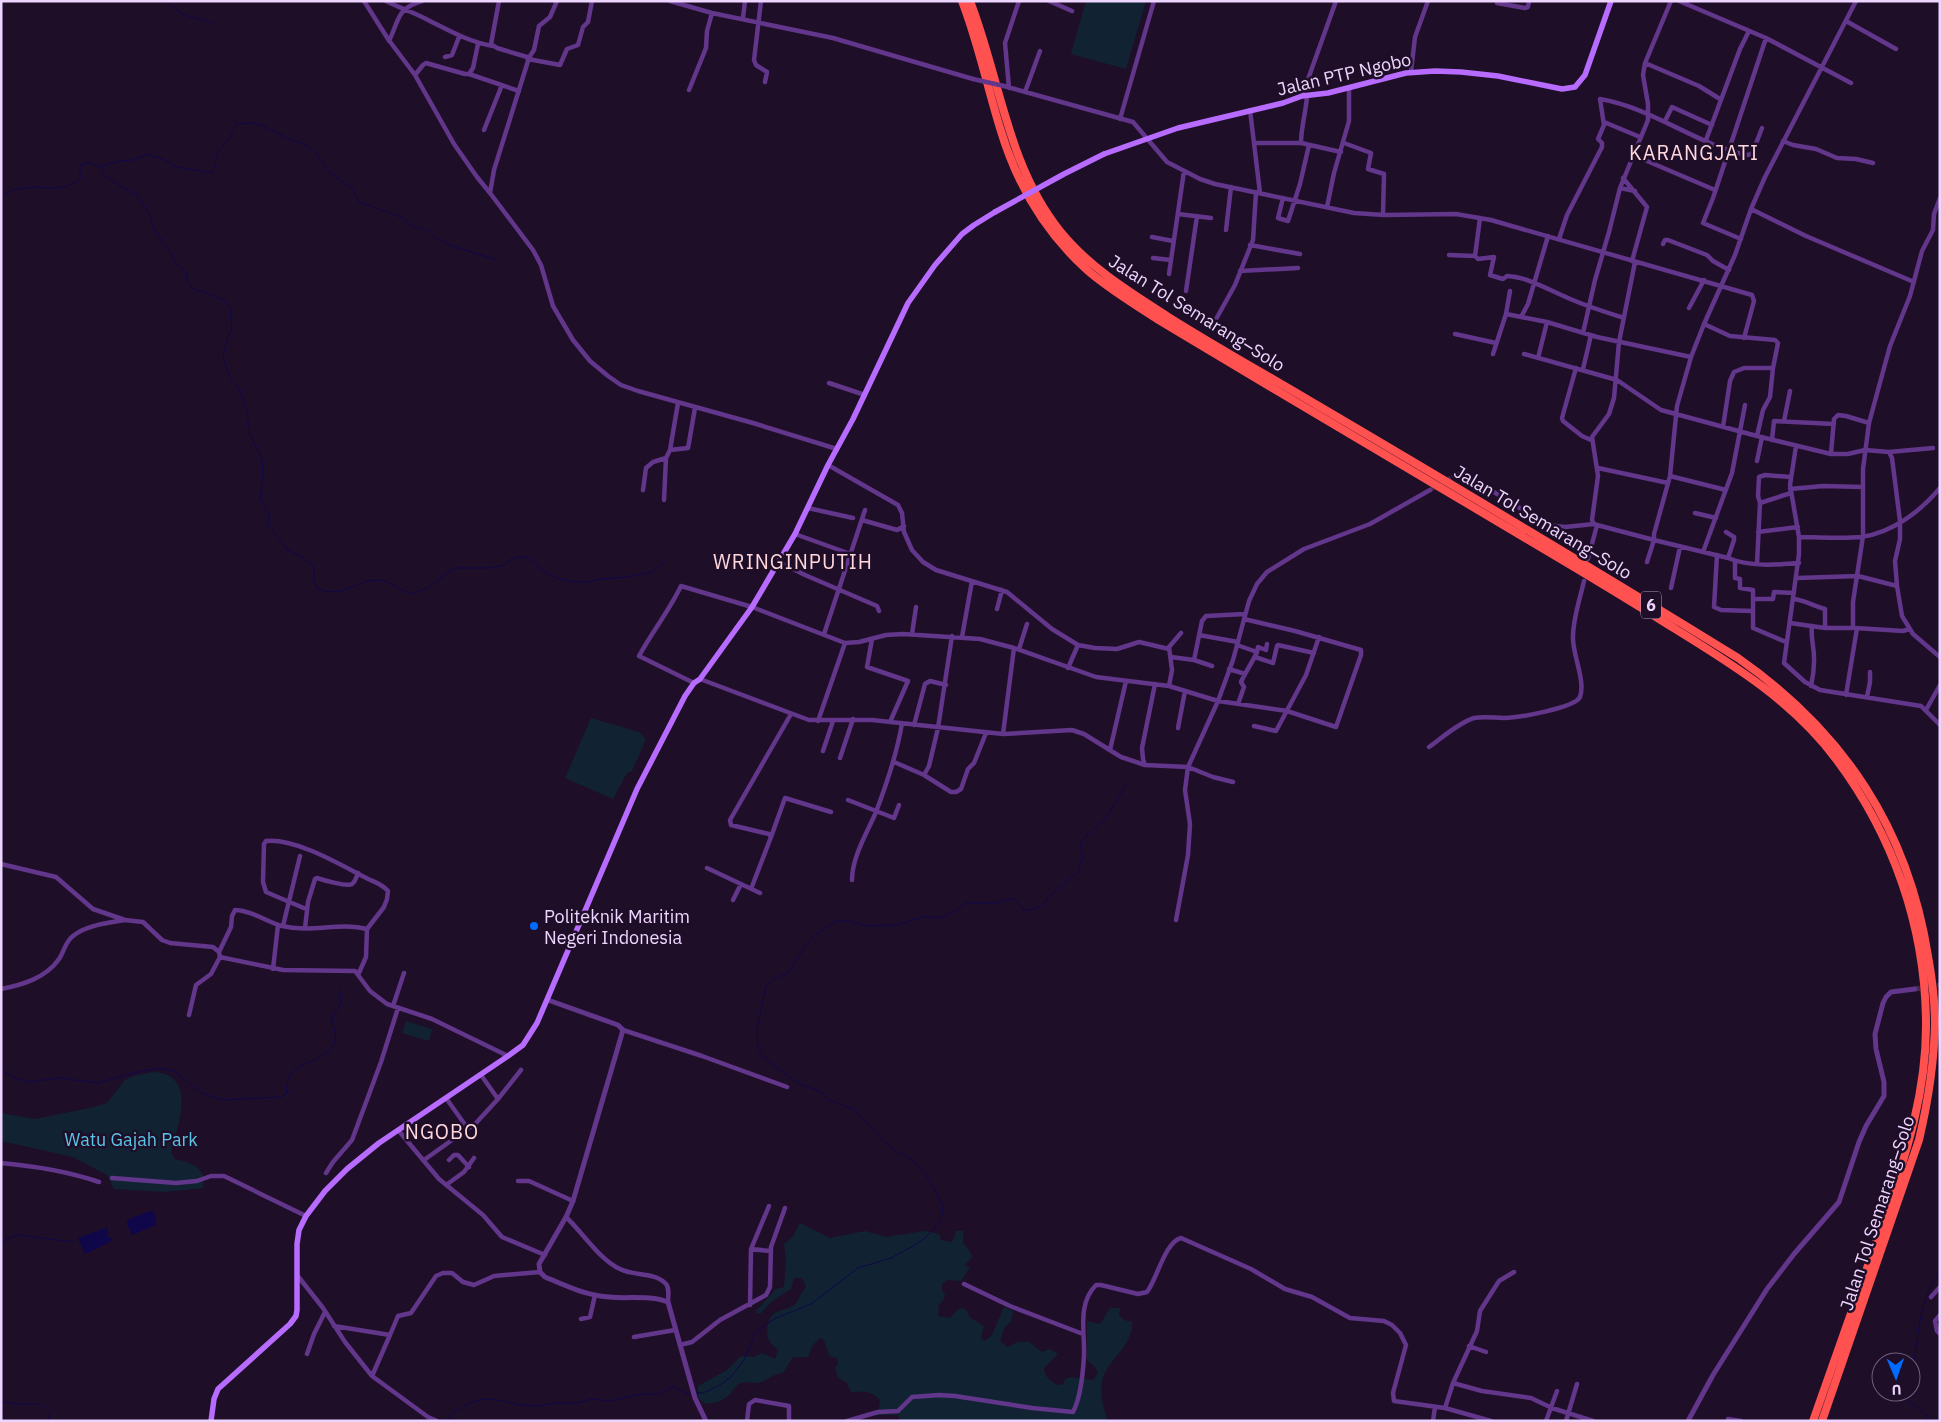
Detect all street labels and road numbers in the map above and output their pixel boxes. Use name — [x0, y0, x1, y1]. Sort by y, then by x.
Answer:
street label: Jalan PTP Ngobo — [1275, 47, 1413, 101]
street label: Jalan Tol Semarang–Solo — [1105, 249, 1289, 377]
street label: Jalan Tol Semarang–Solo — [1450, 460, 1636, 584]
road number: 6 — [1641, 592, 1661, 618]
street label: Jalan Tol Semarang–Solo — [1835, 1113, 1919, 1313]

